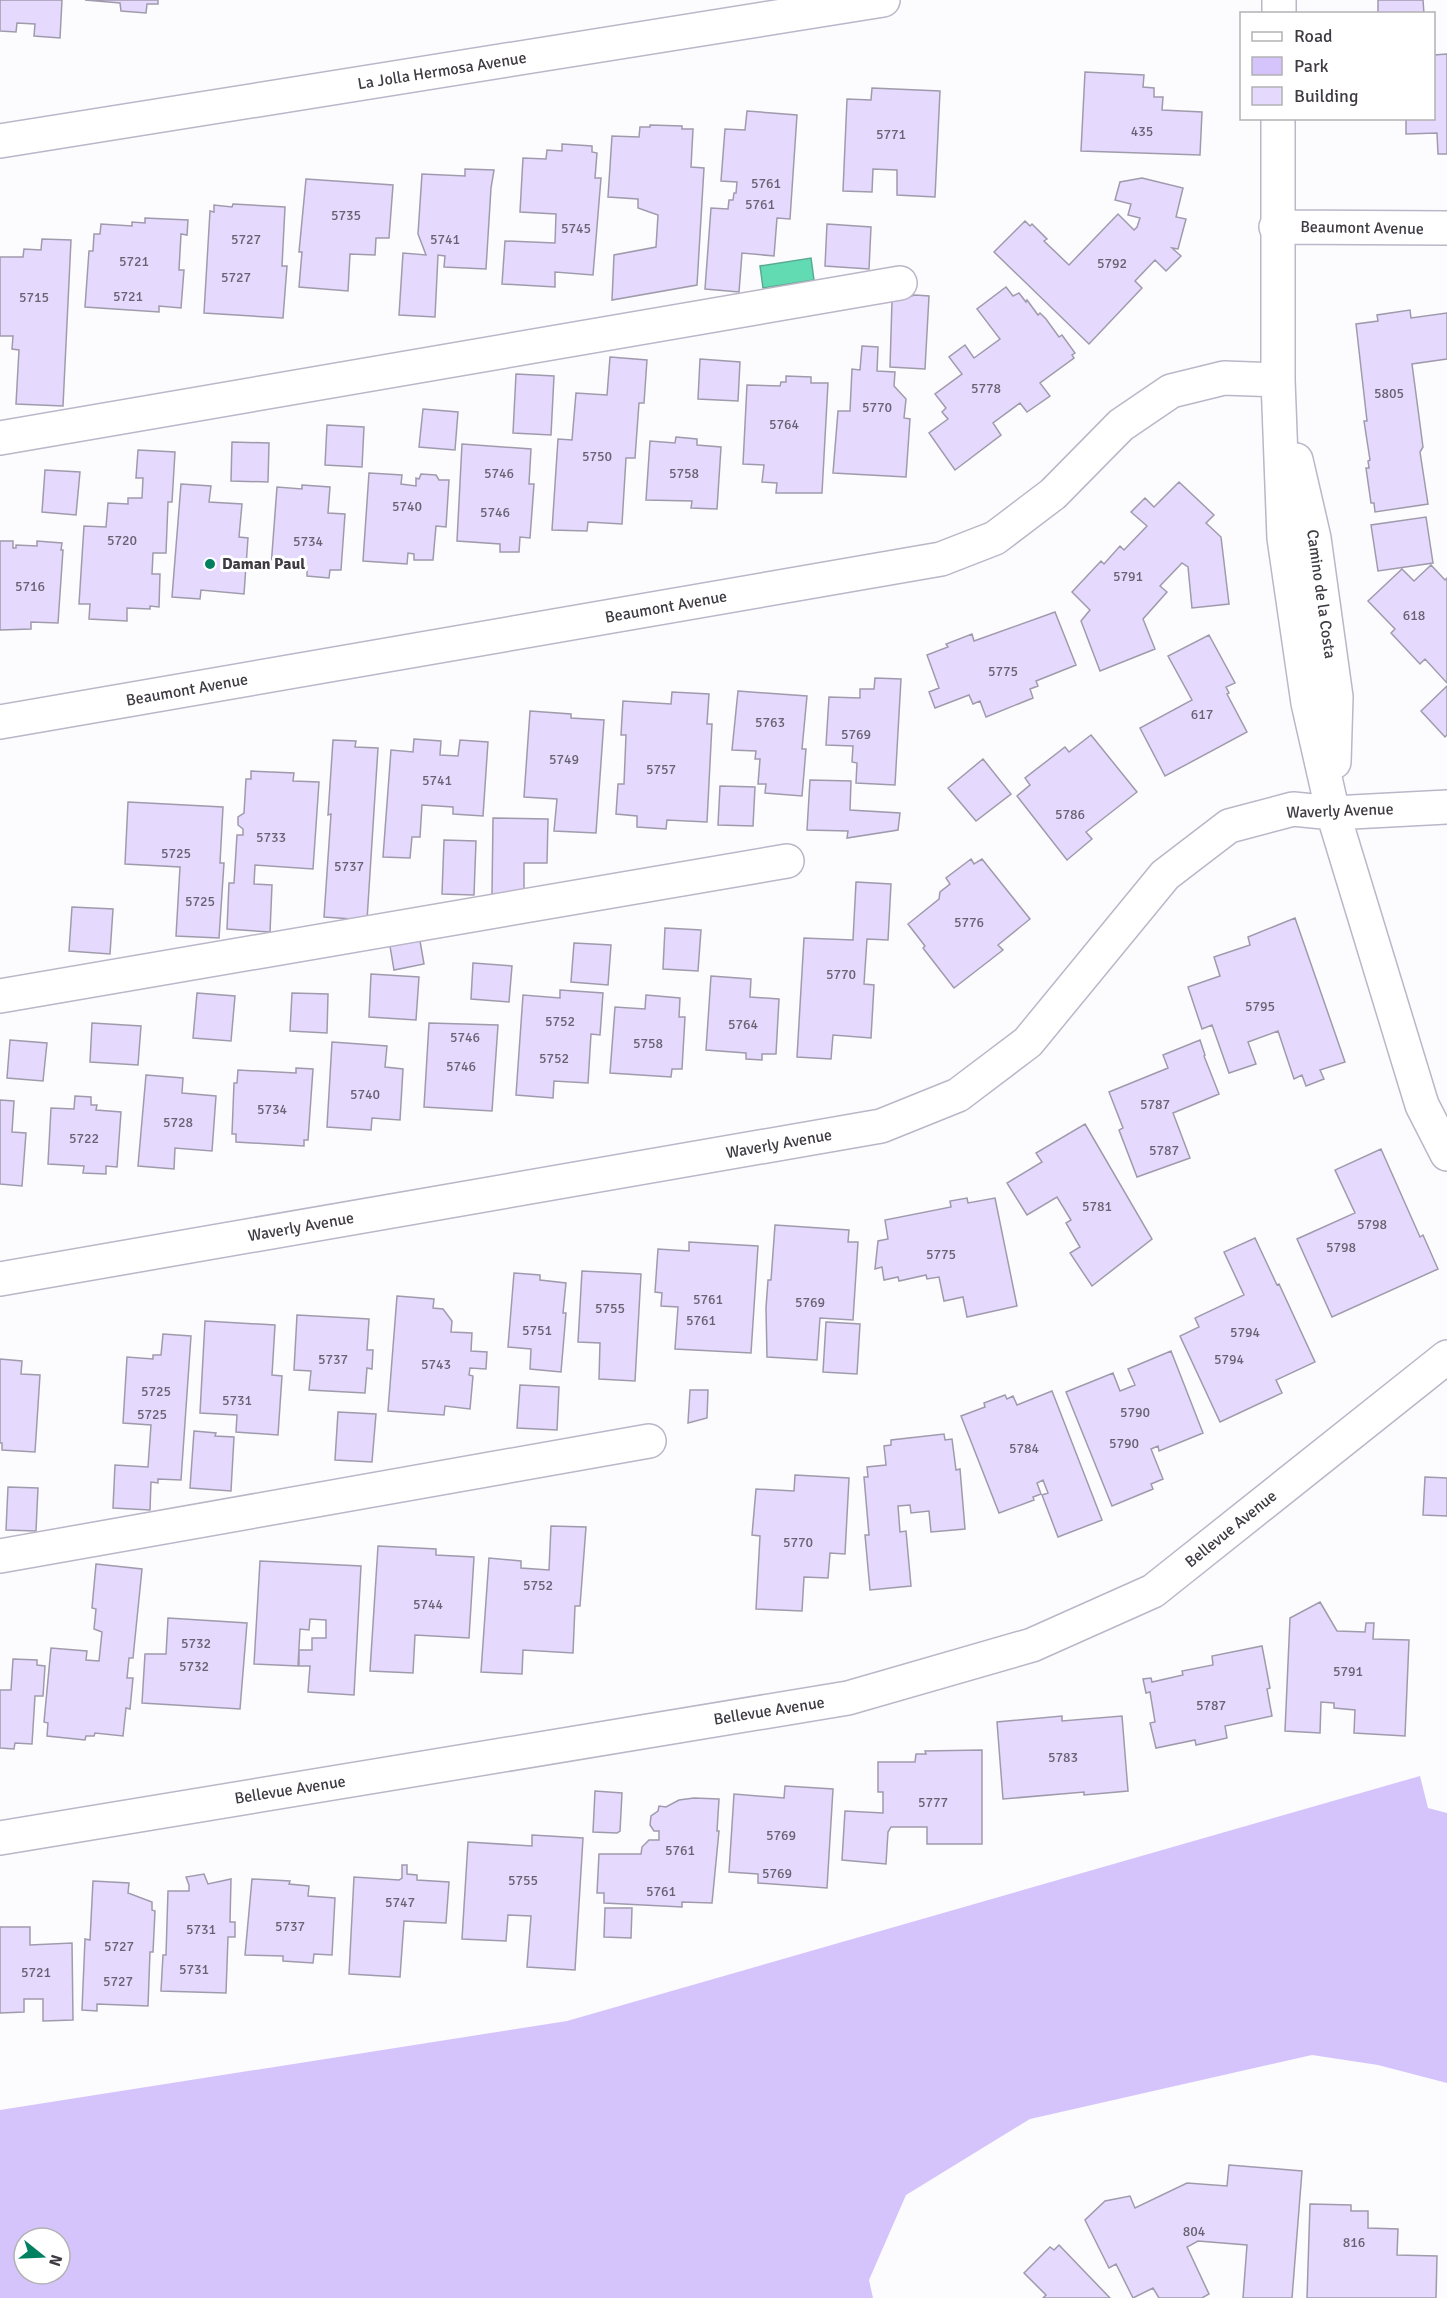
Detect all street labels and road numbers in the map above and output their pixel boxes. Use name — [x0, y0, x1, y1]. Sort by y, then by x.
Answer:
street label: La Jolla Hermosa Avenue — [356, 48, 528, 94]
street label: Beaumont Avenue — [1300, 217, 1424, 239]
street label: Camino de la Costa — [1302, 528, 1340, 660]
street label: Beaumont Avenue — [603, 586, 729, 628]
street label: Beaumont Avenue — [124, 669, 250, 711]
street label: Waverly Avenue — [1286, 799, 1394, 823]
street label: Waverly Avenue — [724, 1125, 834, 1163]
street label: Waverly Avenue — [246, 1208, 356, 1246]
street label: Bellevue Avenue — [1181, 1486, 1281, 1572]
street label: Bellevue Avenue — [712, 1692, 826, 1730]
street label: Bellevue Avenue — [233, 1771, 347, 1809]

